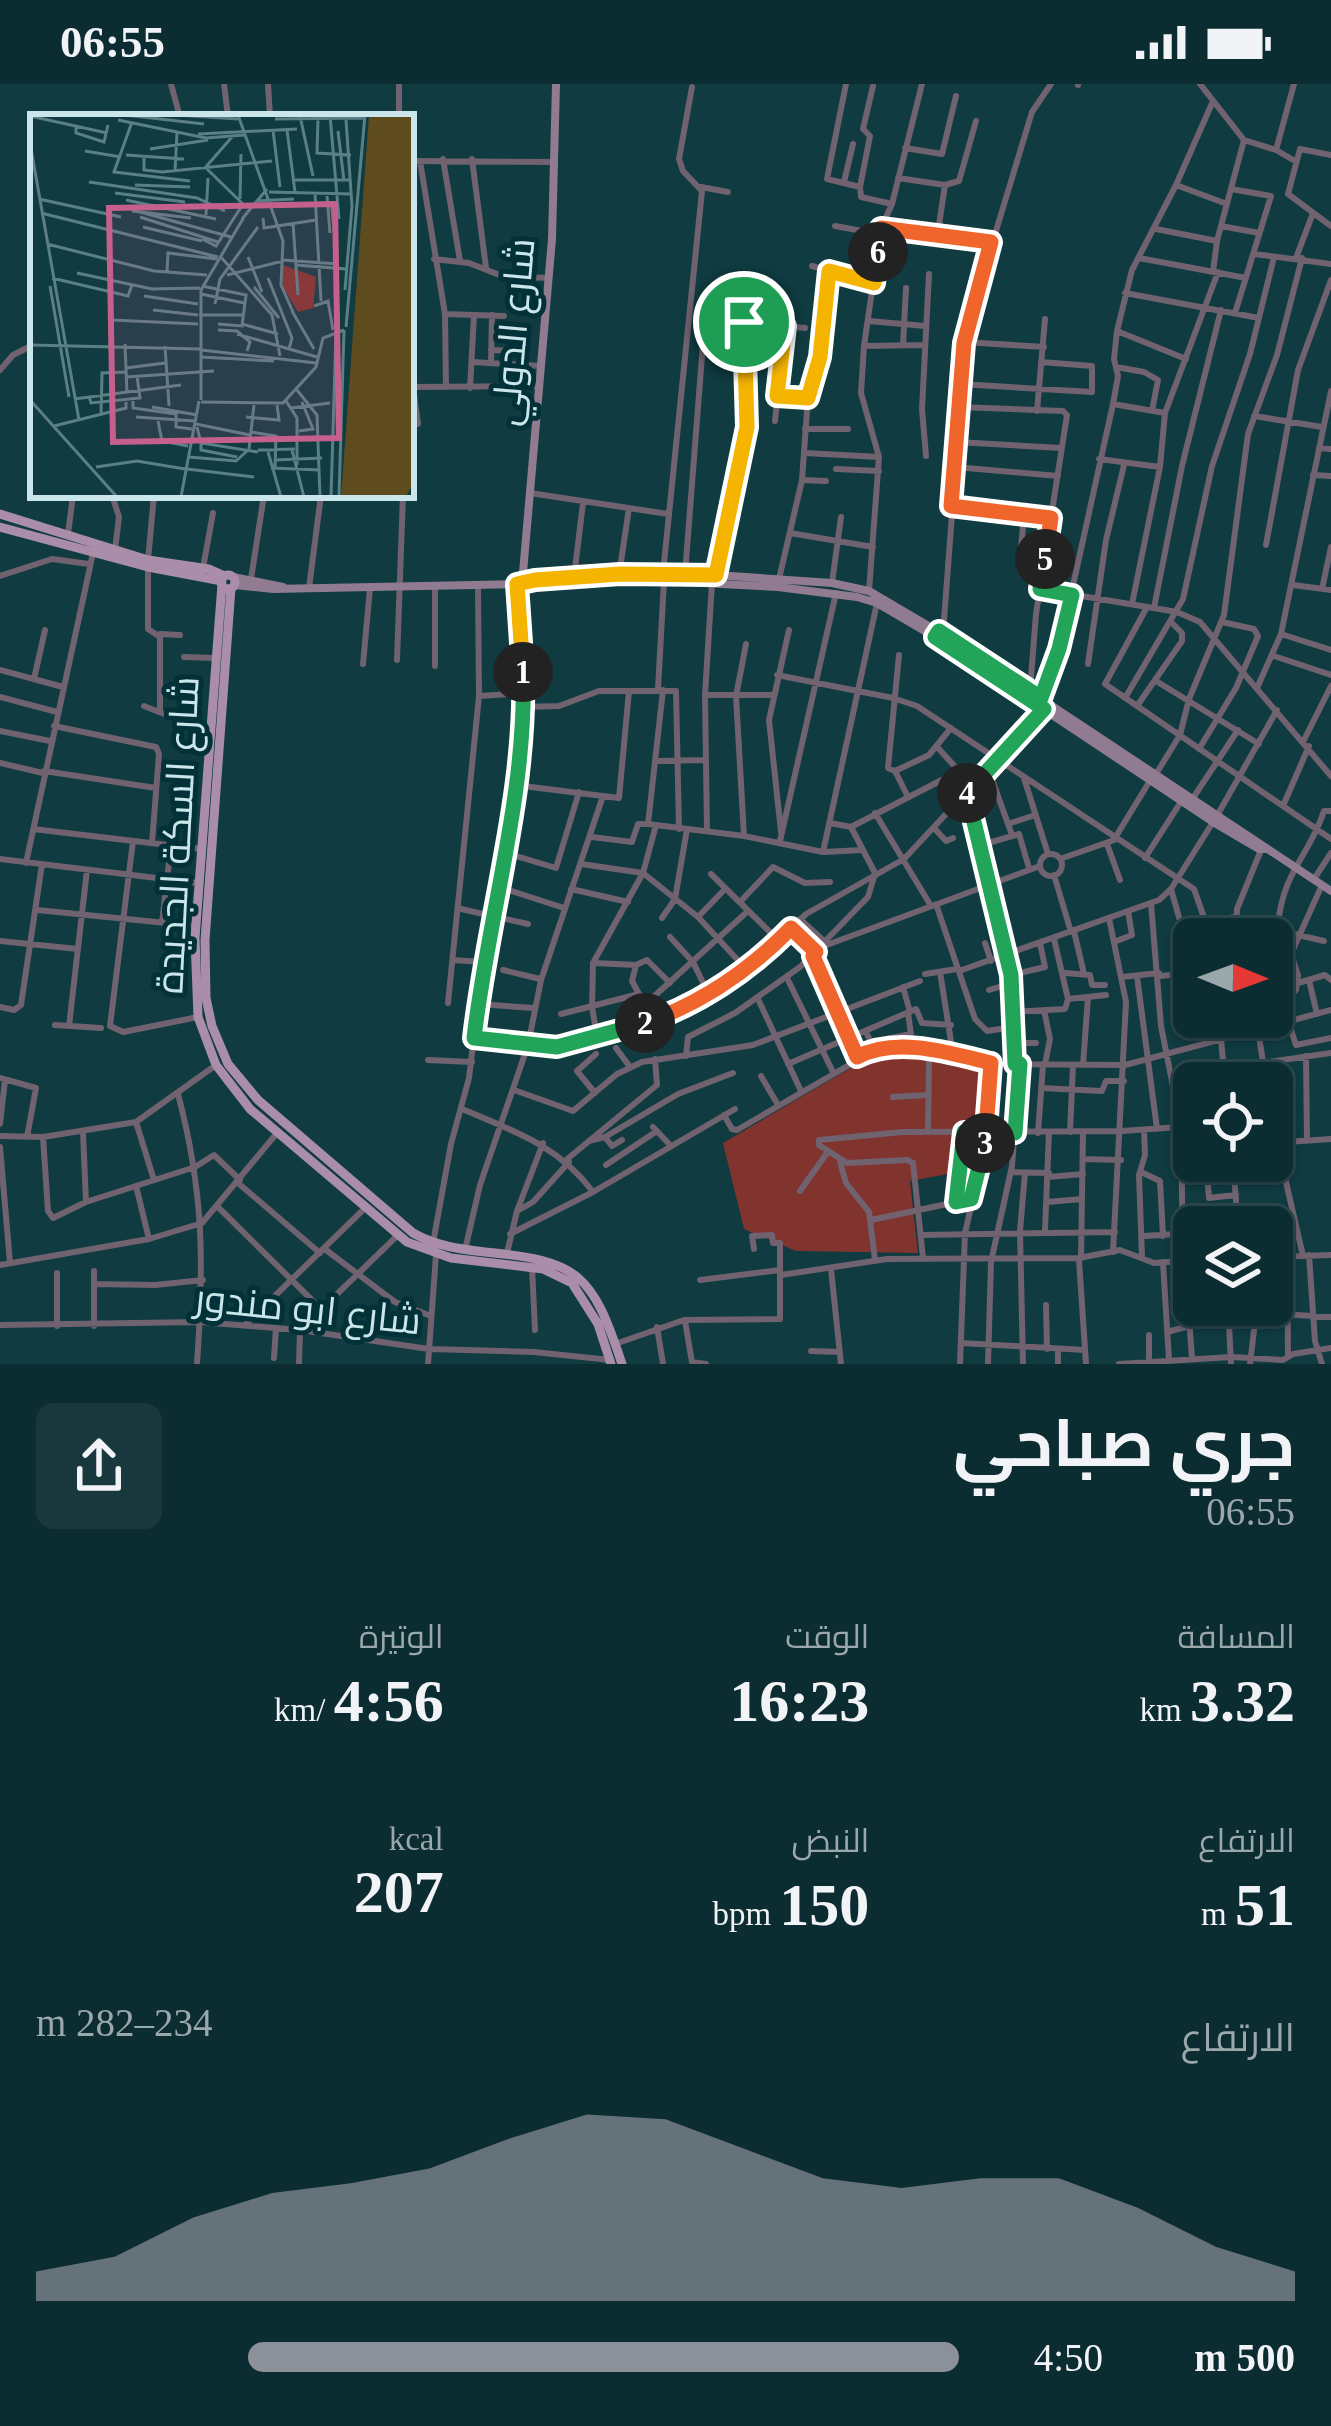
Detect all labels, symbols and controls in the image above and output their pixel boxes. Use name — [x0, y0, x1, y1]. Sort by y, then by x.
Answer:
text: 06:55 — [60, 17, 165, 67]
inset map — [30, 114, 414, 498]
pin: 6 — [848, 222, 908, 282]
text: 6 — [870, 234, 886, 270]
street label: شارع الدولي — [483, 236, 552, 429]
pin — [693, 271, 795, 373]
icon: arrive — [711, 289, 777, 355]
pin: 5 — [1015, 529, 1075, 589]
text: 5 — [1037, 541, 1053, 577]
pin: 1 — [493, 642, 553, 702]
text: 1 — [515, 654, 531, 690]
street label: شارع السكة الجديدة — [147, 675, 212, 995]
pin: 4 — [937, 763, 997, 823]
text: 4 — [959, 775, 975, 811]
north arrow — [1173, 918, 1293, 1038]
map controls — [1173, 918, 1293, 1326]
pin: 2 — [615, 993, 675, 1053]
text: 2 — [637, 1005, 653, 1041]
button: locate — [1173, 1062, 1293, 1182]
pin: 3 — [955, 1113, 1015, 1173]
text: 3 — [977, 1125, 993, 1161]
button: layers — [1173, 1206, 1293, 1326]
street label: شارع ابو مندور — [190, 1276, 423, 1347]
button: share — [36, 1403, 162, 1529]
text: جري صباحي — [953, 1407, 1295, 1480]
text: 06:55 — [1206, 1490, 1295, 1533]
text: الوتيرة — [359, 1619, 444, 1655]
text: الوقت — [785, 1619, 869, 1655]
text: المسافة — [1178, 1619, 1295, 1655]
text: 4:56 — [334, 1668, 444, 1734]
text: 16:23 — [729, 1668, 869, 1734]
text: 3.32 — [1190, 1668, 1295, 1734]
text: /km — [274, 1692, 334, 1728]
text: km — [1140, 1692, 1190, 1728]
text: kcal — [389, 1821, 444, 1857]
text: النبض — [792, 1823, 869, 1859]
text: الارتفاع — [1198, 1823, 1295, 1859]
text: 207 — [354, 1859, 444, 1925]
text: 150 — [779, 1872, 869, 1938]
text: 51 — [1235, 1872, 1295, 1938]
text: bpm — [712, 1896, 779, 1932]
text: m — [1201, 1896, 1235, 1932]
text: 234–282 m — [36, 2001, 213, 2044]
text: الارتفاع — [1181, 2016, 1295, 2059]
text: 4:50 — [1034, 2336, 1103, 2379]
text: 500 m — [1194, 2336, 1295, 2379]

